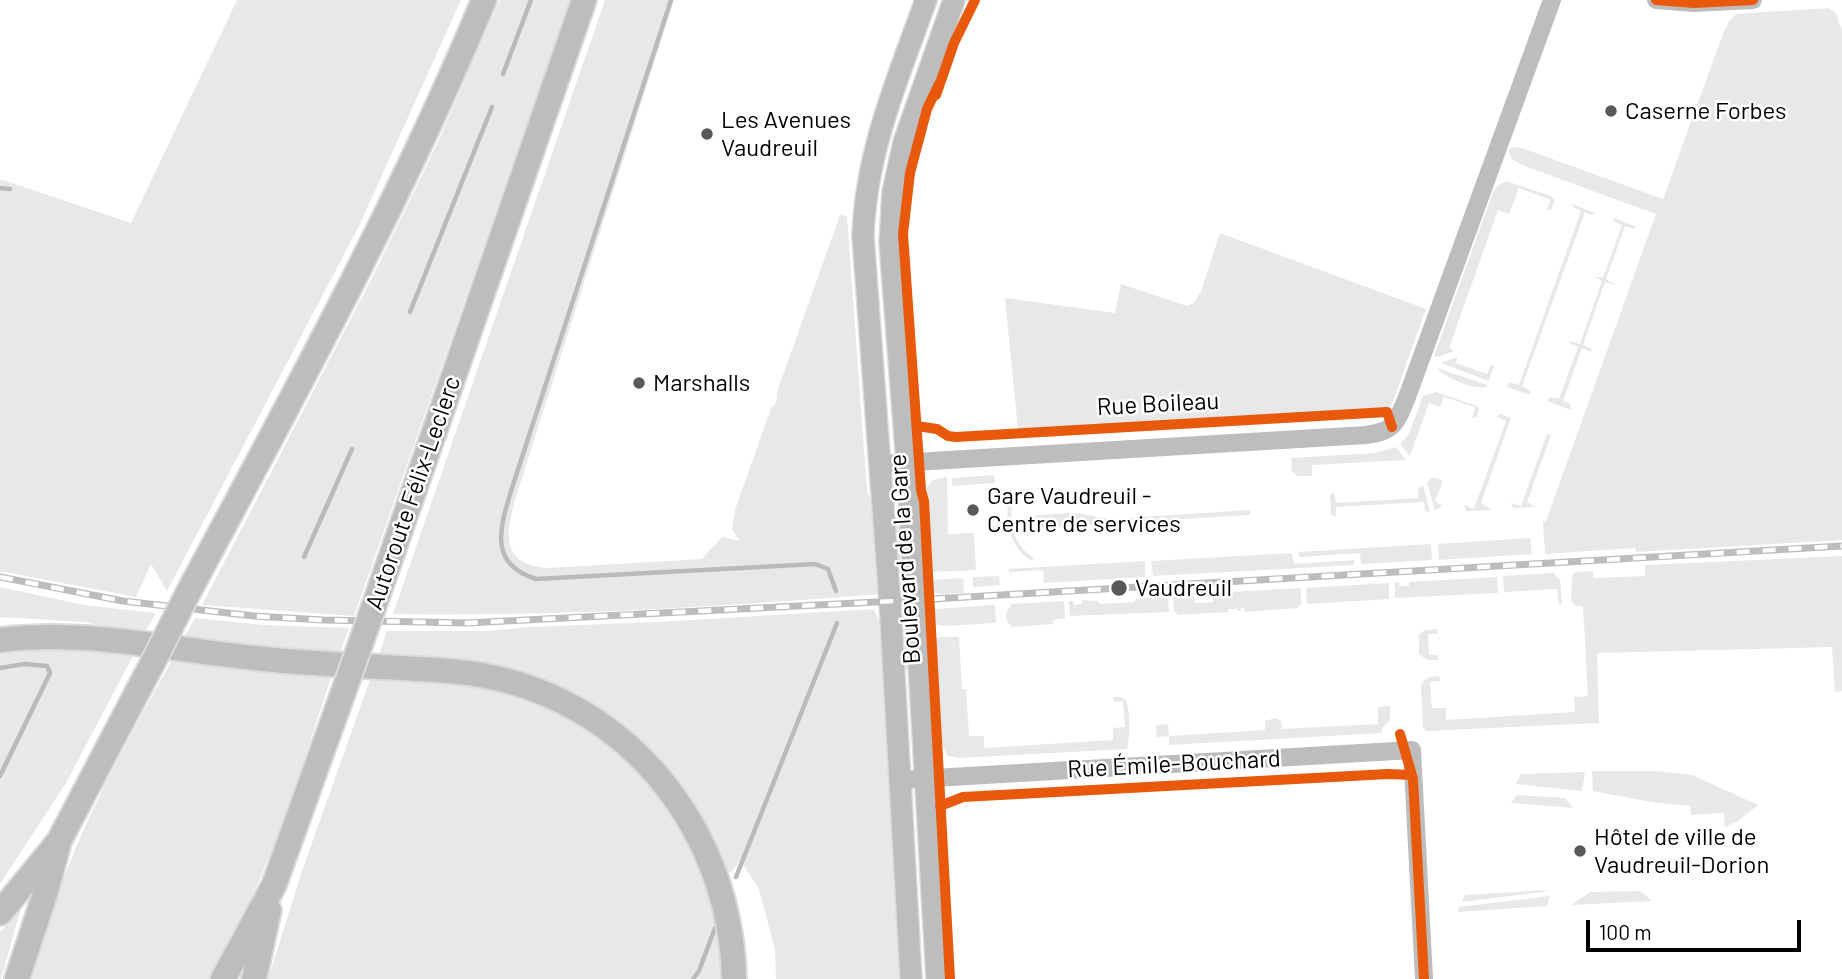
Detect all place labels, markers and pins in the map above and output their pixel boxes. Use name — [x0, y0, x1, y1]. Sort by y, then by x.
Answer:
place label: Caserne Forbes — [1625, 97, 1787, 125]
marker: Caserne Forbes — [1603, 103, 1619, 119]
place label: Les Avenues Vaudreuil — [721, 106, 851, 162]
marker: Les Avenues Vaudreuil — [699, 126, 715, 142]
place label: Marshalls — [653, 369, 750, 397]
marker: Marshalls — [631, 375, 647, 391]
place label: Gare Vaudreuil - Centre de services — [987, 482, 1181, 538]
marker: Gare Vaudreuil - Centre de services — [965, 502, 981, 518]
place label: Vaudreuil — [1135, 574, 1232, 602]
marker: Vaudreuil — [1109, 578, 1129, 598]
place label: Hôtel de ville de Vaudreuil-Dorion — [1594, 823, 1769, 879]
marker: Hôtel de ville de Vaudreuil-Dorion — [1572, 843, 1588, 859]

